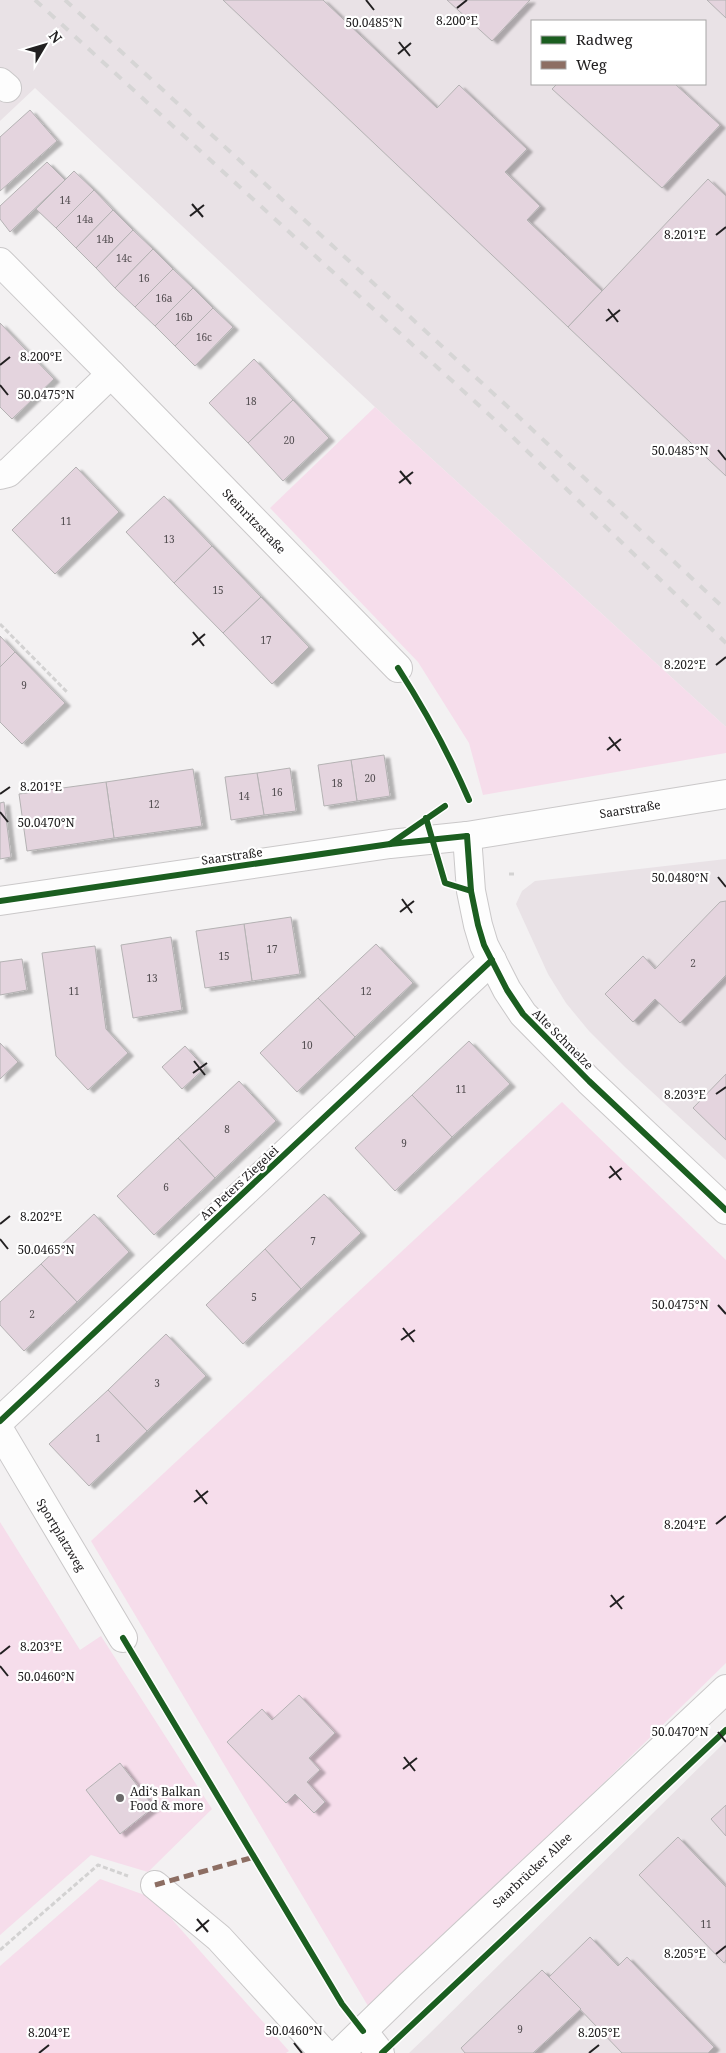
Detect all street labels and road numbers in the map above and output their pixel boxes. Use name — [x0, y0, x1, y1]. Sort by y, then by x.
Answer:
street label: Steinritzstraße — [219, 485, 289, 557]
street label: Saarstraße — [598, 796, 662, 822]
street label: Saarstraße — [200, 843, 264, 869]
street label: Alte Schmelze — [529, 1005, 597, 1073]
street label: An Peters Ziegelei — [196, 1142, 282, 1224]
street label: Sportplatzweg — [33, 1495, 90, 1575]
street label: Saarbrücker Allee — [489, 1829, 575, 1911]

